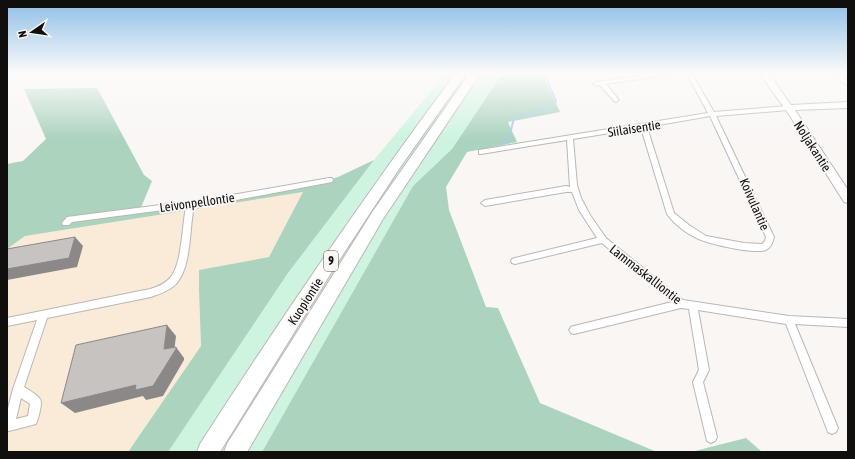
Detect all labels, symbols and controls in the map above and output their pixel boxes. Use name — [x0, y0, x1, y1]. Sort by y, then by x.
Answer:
north arrow — [12, 12, 52, 52]
text: N — [16, 30, 29, 39]
street label: Siilaisentie — [607, 117, 662, 140]
street label: Noljakantie — [791, 118, 834, 174]
street label: Koivulantie — [736, 176, 773, 233]
street label: Leivonpellontie — [159, 190, 236, 215]
street label: Lammaskalliontie — [607, 242, 685, 307]
road number: 9 — [324, 251, 338, 271]
street label: Kuopiontie — [285, 275, 326, 328]

